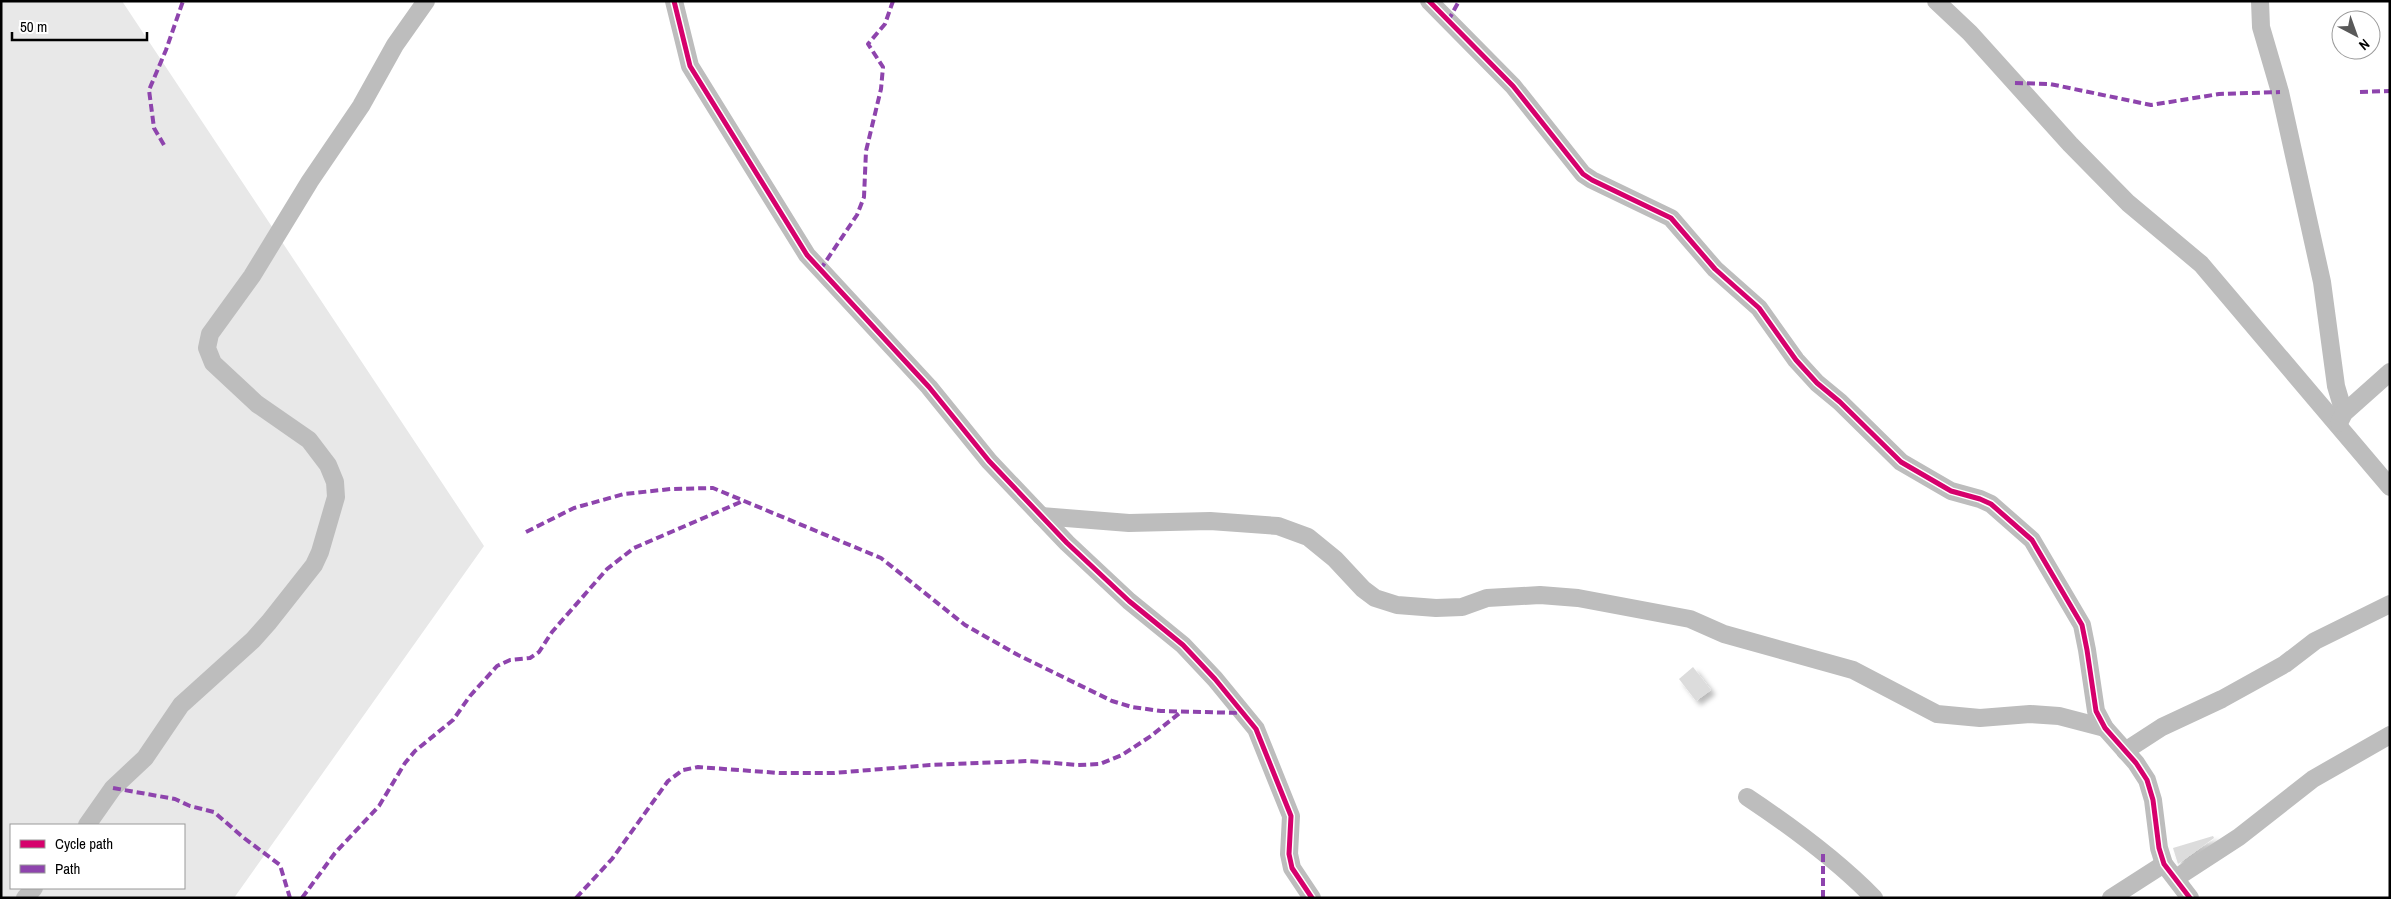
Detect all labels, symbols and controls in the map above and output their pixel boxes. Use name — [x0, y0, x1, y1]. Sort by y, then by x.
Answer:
scale bar — [12, 10, 148, 42]
north arrow — [2331, 10, 2381, 60]
text: 50 m — [20, 16, 47, 37]
text: N — [2355, 35, 2374, 54]
legend — [10, 824, 185, 889]
text: Cycle path — [55, 833, 113, 854]
text: Path — [55, 858, 80, 879]

